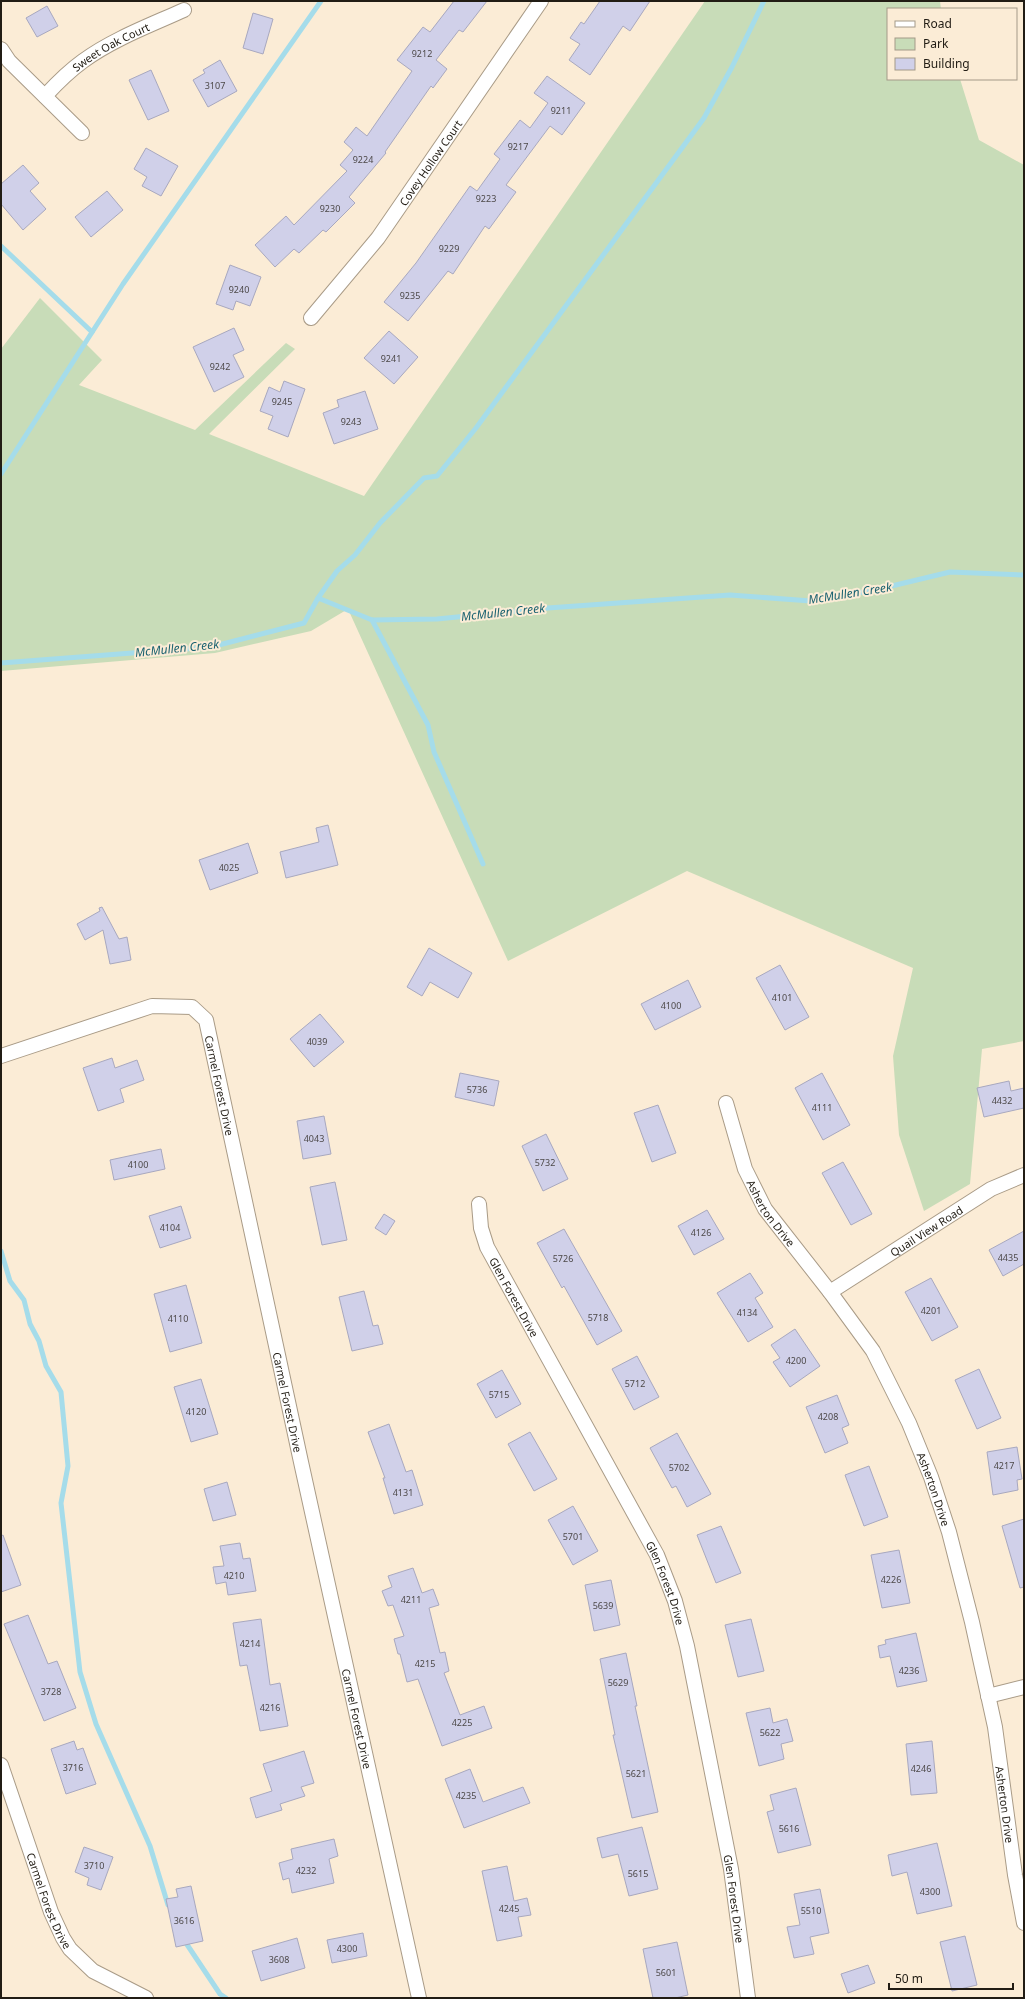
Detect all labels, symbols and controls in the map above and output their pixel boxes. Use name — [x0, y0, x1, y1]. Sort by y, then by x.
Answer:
legend — [887, 8, 1017, 80]
text: Road — [923, 15, 952, 32]
street label: Sweet Oak Court — [69, 19, 152, 74]
text: Park — [923, 35, 949, 52]
house number: 9212 — [412, 47, 432, 60]
text: Building — [923, 55, 970, 72]
house number: 3107 — [205, 79, 225, 92]
house number: 9211 — [551, 104, 571, 117]
street label: Covey Hollow Court — [395, 117, 465, 208]
house number: 9217 — [508, 140, 528, 153]
house number: 9224 — [353, 153, 373, 166]
house number: 9223 — [476, 192, 496, 205]
house number: 9230 — [320, 202, 340, 215]
house number: 9229 — [439, 242, 459, 255]
house number: 9240 — [229, 283, 249, 296]
house number: 9235 — [400, 289, 420, 302]
house number: 9241 — [381, 352, 401, 365]
house number: 9242 — [210, 360, 230, 373]
house number: 9245 — [272, 395, 292, 408]
house number: 9243 — [341, 415, 361, 428]
water label: McMullen Creek — [807, 578, 894, 608]
water label: McMullen Creek — [460, 599, 547, 625]
water label: McMullen Creek — [134, 635, 221, 661]
house number: 4025 — [219, 861, 239, 874]
house number: 4101 — [772, 991, 792, 1004]
house number: 4100 — [661, 999, 681, 1012]
street label: Carmel Forest Drive — [202, 1034, 238, 1137]
house number: 4039 — [307, 1035, 327, 1048]
house number: 5736 — [467, 1083, 487, 1096]
house number: 4432 — [992, 1094, 1012, 1107]
house number: 4111 — [812, 1101, 832, 1114]
house number: 4043 — [304, 1132, 324, 1145]
house number: 5732 — [535, 1156, 555, 1169]
house number: 4100 — [128, 1158, 148, 1171]
street label: Asherton Drive — [744, 1177, 799, 1249]
street label: Quail View Road — [887, 1202, 965, 1259]
house number: 4104 — [160, 1221, 180, 1234]
house number: 4126 — [691, 1226, 711, 1239]
house number: 4435 — [998, 1251, 1018, 1264]
house number: 5726 — [553, 1252, 573, 1265]
street label: Glen Forest Drive — [486, 1254, 543, 1340]
house number: 4201 — [921, 1304, 941, 1317]
house number: 4134 — [737, 1306, 757, 1319]
house number: 5718 — [588, 1311, 608, 1324]
house number: 4110 — [168, 1312, 188, 1325]
street label: Carmel Forest Drive — [270, 1351, 306, 1454]
house number: 4200 — [786, 1354, 806, 1367]
house number: 5712 — [625, 1377, 645, 1390]
house number: 5715 — [489, 1388, 509, 1401]
house number: 4120 — [186, 1405, 206, 1418]
house number: 4208 — [818, 1410, 838, 1423]
street label: Asherton Drive — [914, 1450, 954, 1528]
house number: 4217 — [994, 1459, 1014, 1472]
house number: 5702 — [669, 1461, 689, 1474]
house number: 4131 — [393, 1486, 413, 1499]
house number: 5701 — [563, 1530, 583, 1543]
street label: Glen Forest Drive — [643, 1538, 689, 1626]
house number: 4210 — [224, 1569, 244, 1582]
house number: 4226 — [881, 1573, 901, 1586]
house number: 4211 — [401, 1593, 421, 1606]
house number: 5639 — [593, 1599, 613, 1612]
house number: 4214 — [240, 1637, 260, 1650]
house number: 4215 — [415, 1657, 435, 1670]
house number: 4236 — [899, 1664, 919, 1677]
street label: Carmel Forest Drive — [339, 1667, 376, 1770]
house number: 5629 — [608, 1676, 628, 1689]
house number: 3728 — [41, 1685, 61, 1698]
house number: 4216 — [260, 1701, 280, 1714]
house number: 4225 — [452, 1716, 472, 1729]
house number: 5622 — [760, 1726, 780, 1739]
house number: 3716 — [63, 1761, 83, 1774]
house number: 4246 — [911, 1762, 931, 1775]
street label: Asherton Drive — [993, 1765, 1018, 1844]
house number: 5621 — [626, 1767, 646, 1780]
house number: 4235 — [456, 1789, 476, 1802]
house number: 5616 — [779, 1822, 799, 1835]
street label: Carmel Forest Drive — [24, 1851, 75, 1951]
street label: Glen Forest Drive — [721, 1853, 748, 1944]
house number: 3710 — [84, 1859, 104, 1872]
house number: 4232 — [296, 1864, 316, 1877]
house number: 5615 — [628, 1867, 648, 1880]
house number: 4300 — [920, 1885, 940, 1898]
house number: 4245 — [499, 1902, 519, 1915]
house number: 5510 — [801, 1904, 821, 1917]
house number: 3616 — [174, 1914, 194, 1927]
house number: 4300 — [337, 1942, 357, 1955]
house number: 3608 — [269, 1953, 289, 1966]
scale bar — [889, 1965, 1013, 1991]
house number: 5601 — [656, 1966, 676, 1979]
text: 50 m — [895, 1970, 923, 1987]

